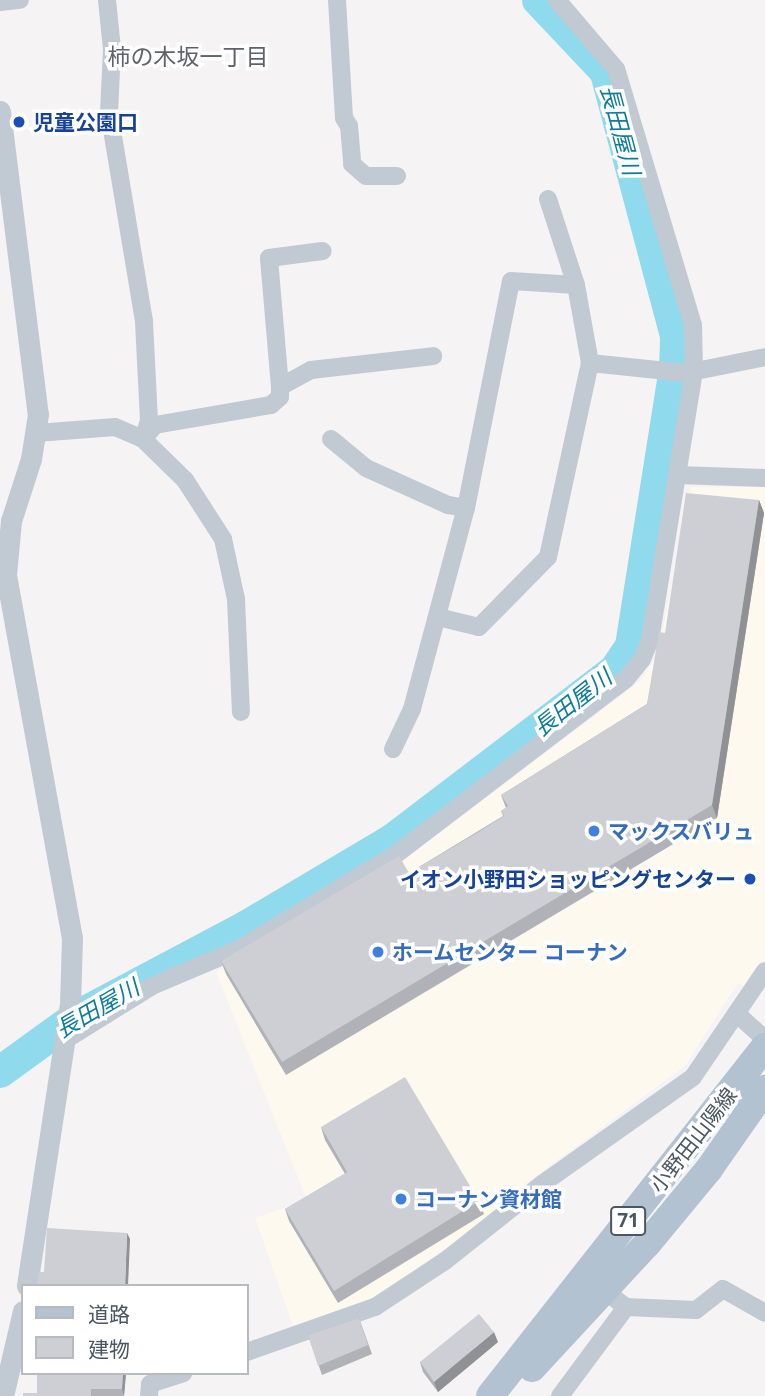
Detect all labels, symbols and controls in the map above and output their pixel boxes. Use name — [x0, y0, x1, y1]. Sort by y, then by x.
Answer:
district label: 柿の木坂一丁目 — [108, 42, 268, 70]
water label: 長田屋川 — [596, 82, 646, 178]
place label: 児童公園口 — [33, 109, 138, 135]
marker: 児童公園口 — [11, 114, 27, 130]
water label: 長田屋川 — [527, 663, 617, 741]
place label: マックスバリュ — [608, 818, 755, 844]
marker: マックスバリュ — [586, 823, 602, 839]
place label: イオン小野田ショッピングセンター — [400, 866, 736, 892]
marker: イオン小野田ショッピングセンター — [742, 871, 758, 887]
place label: ホームセンター コーナン — [392, 939, 628, 965]
marker: ホームセンター コーナン — [370, 944, 386, 960]
water label: 長田屋川 — [50, 973, 144, 1043]
street label: 小野田山陽線 — [644, 1083, 742, 1197]
place label: コーナン資材館 — [415, 1186, 562, 1212]
marker: コーナン資材館 — [393, 1191, 409, 1207]
road number: 71 — [609, 1205, 647, 1236]
legend — [21, 1284, 248, 1375]
text: 道路 — [88, 1300, 130, 1328]
text: 建物 — [88, 1335, 130, 1363]

